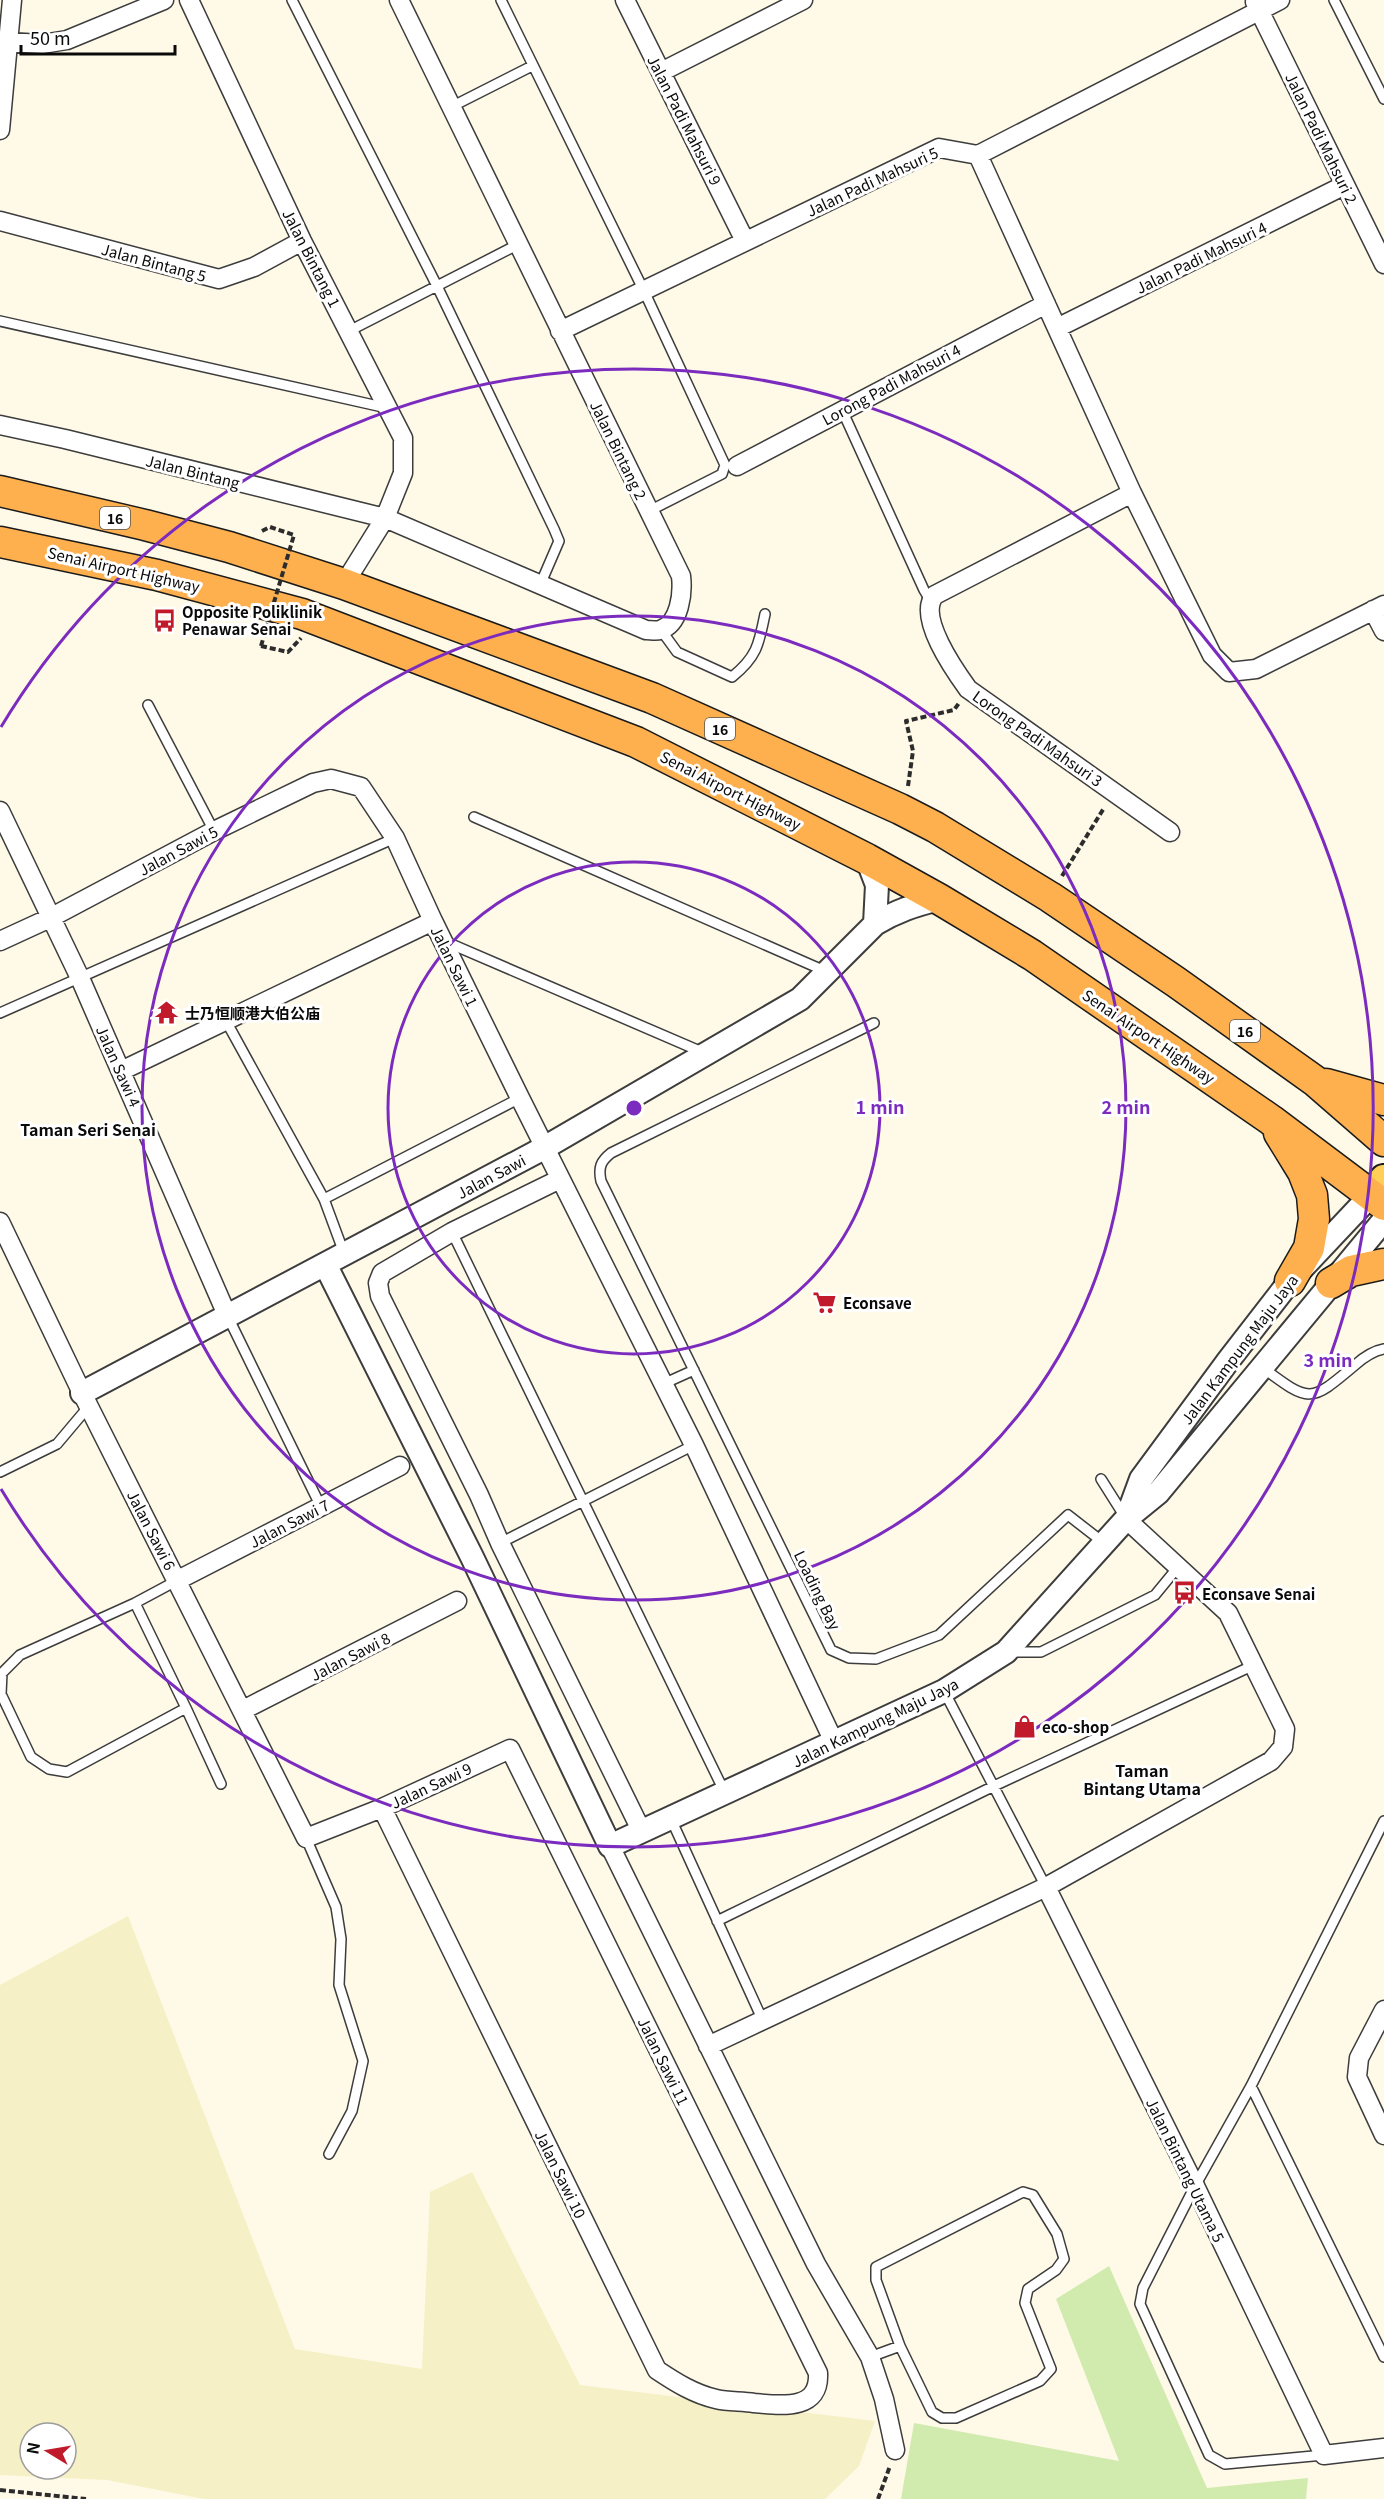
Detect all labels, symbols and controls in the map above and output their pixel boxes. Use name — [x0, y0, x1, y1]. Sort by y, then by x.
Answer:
scale bar — [21, 18, 176, 56]
text: 50 m — [30, 24, 71, 50]
street label: Jalan Padi Mahsuri 9 — [643, 51, 727, 189]
street label: Jalan Padi Mahsuri 2 — [1281, 69, 1363, 207]
street label: Jalan Padi Mahsuri 5 — [803, 141, 941, 221]
street label: Jalan Bintang 1 — [278, 205, 346, 311]
street label: Jalan Padi Mahsuri 4 — [1132, 216, 1270, 298]
street label: Jalan Bintang 5 — [99, 238, 209, 286]
street label: Lorong Padi Mahsuri 4 — [818, 339, 964, 429]
street label: Jalan Bintang 2 — [586, 397, 652, 503]
street label: Jalan Bintang — [144, 449, 243, 493]
road number: 16 — [100, 507, 130, 529]
street label: Senai Airport Highway — [46, 541, 202, 597]
place label: Opposite Poliklinik Penawar Senai — [182, 601, 322, 639]
bus stop icon: Opposite Poliklinik Penawar Senai — [151, 607, 177, 633]
street label: Lorong Padi Mahsuri 3 — [969, 685, 1107, 791]
road number: 16 — [705, 718, 735, 740]
street label: Senai Airport Highway — [657, 745, 805, 835]
street label: Jalan Sawi 5 — [135, 820, 221, 880]
street label: Jalan Sawi 1 — [427, 922, 483, 1010]
street label: Senai Airport Highway — [1079, 984, 1219, 1088]
temple icon: 士乃恒顺港大伯公庙 — [154, 999, 180, 1025]
place label: 士乃恒顺港大伯公庙 — [185, 1002, 320, 1023]
road number: 16 — [1230, 1020, 1260, 1042]
street label: Jalan Sawi 4 — [92, 1022, 146, 1110]
text: 1 min — [855, 1093, 905, 1119]
text: 2 min — [1101, 1093, 1151, 1119]
centre of rings — [624, 1098, 644, 1118]
district label: Taman Seri Senai — [20, 1117, 156, 1141]
street label: Jalan Sawi — [453, 1149, 529, 1203]
street label: Jalan Kampung Maju Jaya — [1176, 1270, 1302, 1428]
supermarket icon: Econsave — [812, 1289, 838, 1315]
place label: Econsave — [843, 1292, 912, 1313]
text: 3 min — [1303, 1346, 1353, 1372]
street label: Jalan Sawi 6 — [123, 1487, 181, 1573]
street label: Jalan Sawi 7 — [246, 1494, 332, 1552]
street label: Loading Bay — [790, 1547, 846, 1633]
bus stop icon: Econsave Senai — [1171, 1580, 1197, 1606]
place label: Econsave Senai — [1202, 1583, 1315, 1604]
street label: Jalan Sawi 8 — [307, 1627, 393, 1685]
street label: Jalan Kampung Maju Jaya — [788, 1673, 962, 1771]
shop icon: eco-shop — [1011, 1713, 1037, 1739]
place label: eco-shop — [1042, 1716, 1109, 1737]
street label: Jalan Sawi 9 — [387, 1757, 475, 1813]
district label: Taman Bintang Utama — [1083, 1758, 1201, 1800]
street label: Jalan Sawi 11 — [634, 2014, 694, 2108]
street label: Jalan Bintang Utama 5 — [1142, 2094, 1230, 2246]
street label: Jalan Sawi 10 — [531, 2127, 591, 2221]
north arrow — [18, 2421, 78, 2481]
text: N — [19, 2440, 45, 2456]

